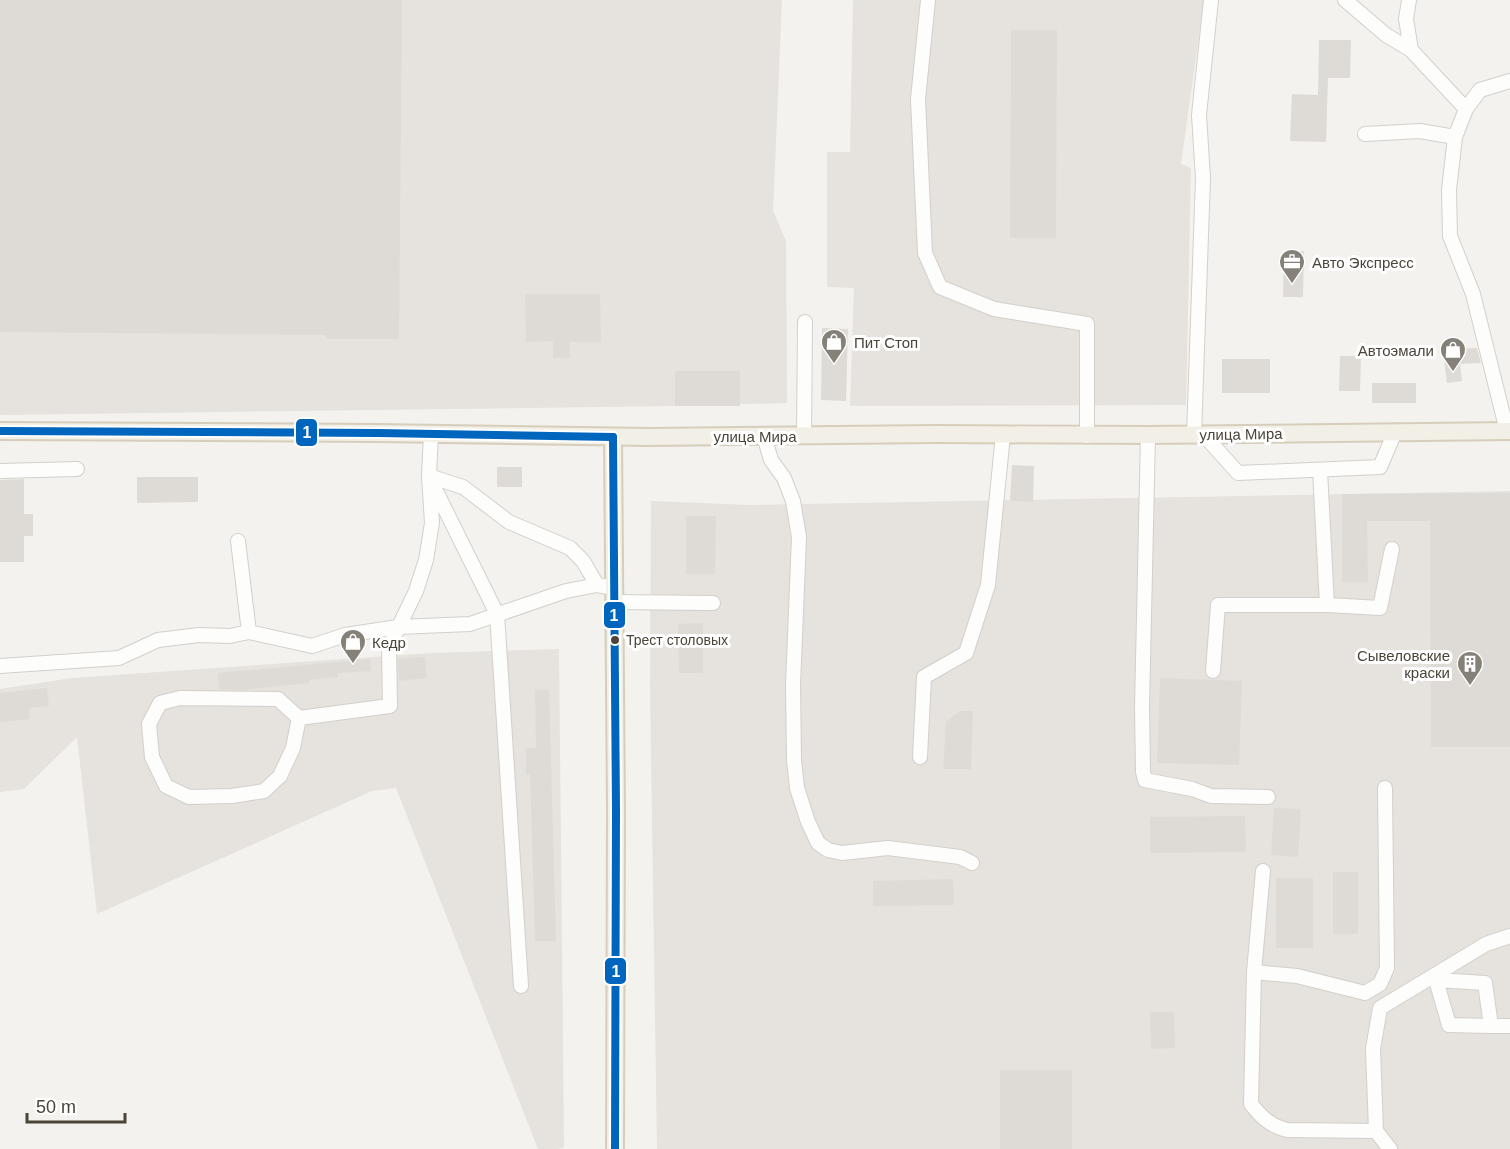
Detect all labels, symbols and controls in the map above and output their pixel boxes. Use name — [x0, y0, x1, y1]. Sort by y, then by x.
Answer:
office icon: Авто Экспресс — [1277, 247, 1307, 285]
place label: Авто Экспресс — [1312, 254, 1414, 271]
shop icon: Пит Стоп — [819, 327, 849, 365]
place label: Пит Стоп — [854, 334, 918, 351]
shop icon: Автоэмали — [1438, 335, 1468, 373]
place label: Автоэмали — [1358, 342, 1434, 359]
line badge: 1 — [295, 418, 318, 447]
text: 1 — [303, 424, 312, 441]
street label: улица Мира — [1199, 425, 1283, 443]
street label: улица Мира — [714, 428, 797, 445]
line badge: 1 — [603, 601, 626, 629]
text: 1 — [610, 607, 619, 624]
shop icon: Кедр — [338, 627, 368, 665]
place label: Трест столовых — [626, 632, 728, 648]
place label: Кедр — [372, 634, 406, 651]
marker: Трест столовых — [609, 634, 621, 646]
place label: Сывеловские краски — [1357, 647, 1450, 681]
building icon: Сывеловские краски — [1455, 649, 1485, 687]
line badge: 1 — [604, 957, 627, 985]
text: 1 — [612, 963, 621, 980]
scale bar — [27, 1086, 124, 1124]
text: 50 m — [36, 1097, 76, 1117]

